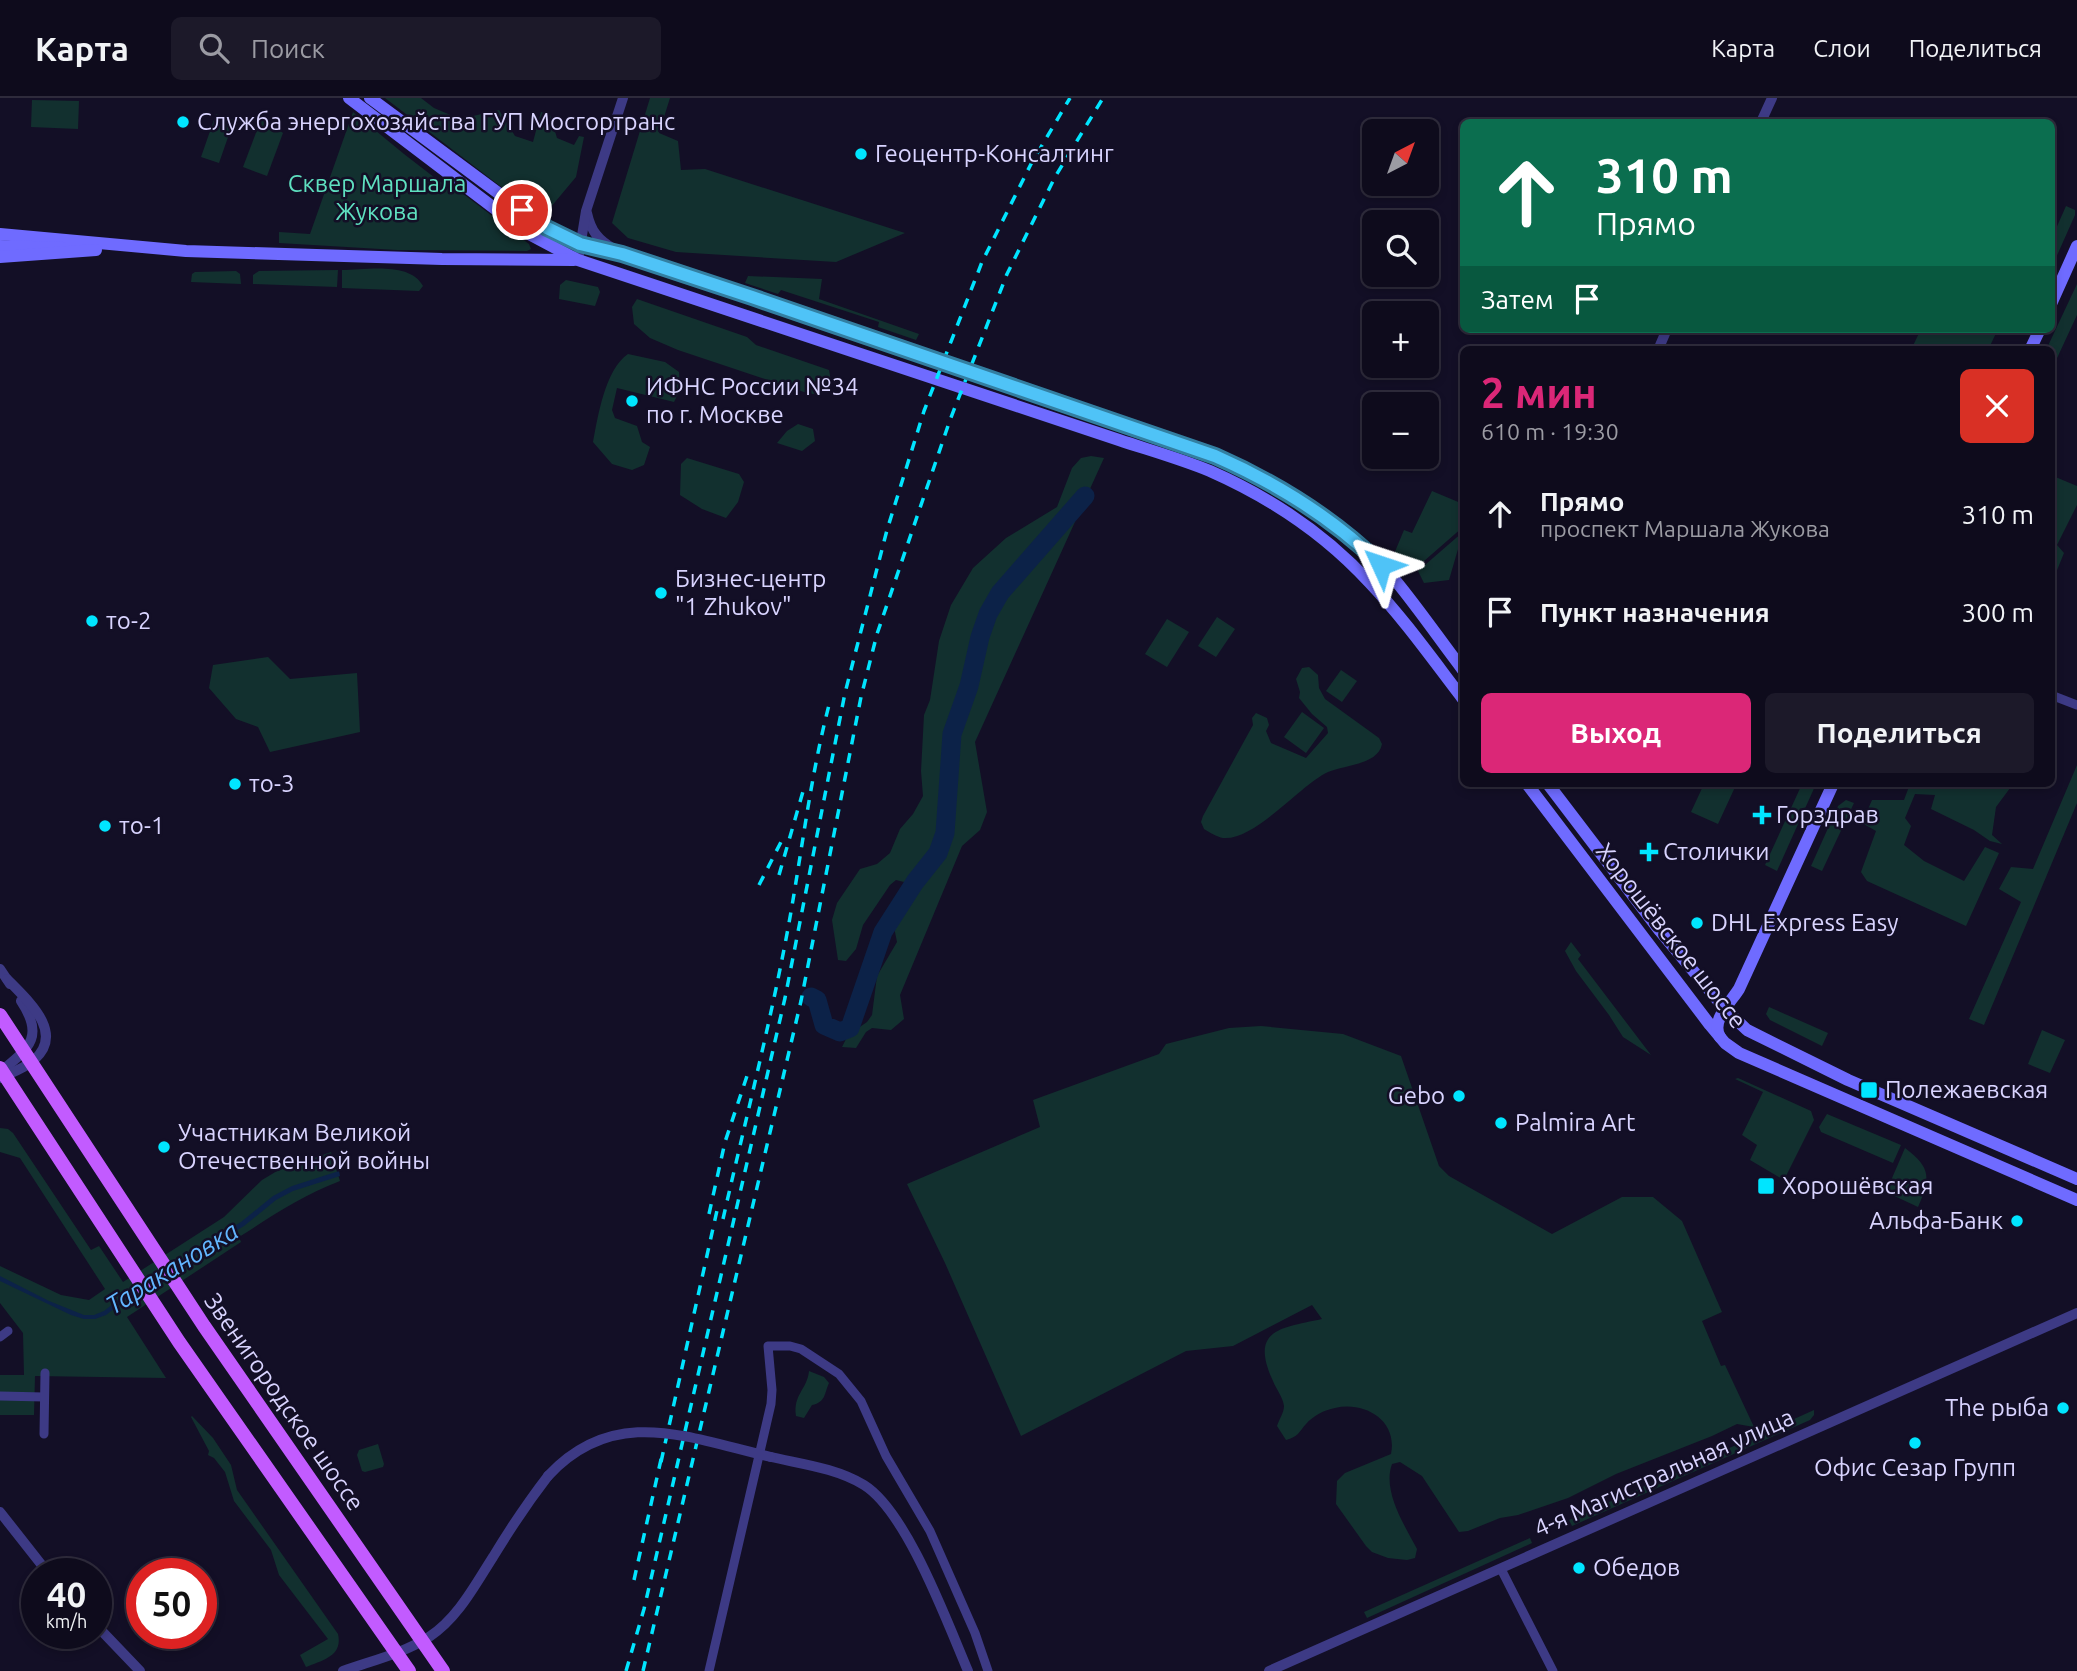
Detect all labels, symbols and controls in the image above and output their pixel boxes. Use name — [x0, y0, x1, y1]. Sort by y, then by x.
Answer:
search box — [171, 17, 661, 80]
icon: search — [195, 29, 233, 67]
text: Карта — [35, 30, 129, 67]
text: Поиск — [251, 34, 325, 63]
text: Карта — [1711, 35, 1775, 62]
text: Слои — [1813, 35, 1871, 62]
text: Поделиться — [1909, 35, 2042, 62]
place label: Служба энергохозяйства ГУП Мосгортранс — [197, 108, 675, 135]
marker: Служба энергохозяйства ГУП Мосгортранс — [175, 114, 191, 130]
north arrow — [1362, 119, 1438, 196]
map controls — [1362, 119, 1439, 469]
place label: Геоцентр-Консалтинг — [875, 140, 1114, 167]
marker: Геоцентр-Консалтинг — [853, 146, 869, 162]
icon: ahead — [1481, 147, 1572, 238]
text: 310 m — [1596, 147, 1733, 202]
park label: Сквер Маршала Жукова — [288, 170, 466, 225]
pin — [492, 180, 552, 240]
icon: arrive — [503, 191, 541, 229]
text: Прямо — [1596, 205, 1696, 241]
button: search — [1362, 210, 1439, 287]
icon: arrive — [1568, 280, 1606, 318]
text: Затем — [1481, 285, 1554, 314]
button: + — [1362, 301, 1439, 378]
text: 2 мин — [1481, 369, 1597, 416]
button: close — [1960, 369, 2034, 443]
place label: ИФНС России №34 по г. Москве — [646, 373, 859, 428]
button: − — [1362, 392, 1439, 469]
marker: ИФНС России №34 по г. Москве — [624, 393, 640, 409]
text: 610 m · 19:30 — [1481, 419, 1619, 444]
text: Прямо — [1540, 487, 1624, 516]
icon: ahead — [1481, 495, 1519, 533]
text: 310 m — [1962, 500, 2034, 529]
text: проспект Маршала Жукова — [1540, 516, 1830, 541]
position arrow — [1344, 528, 1418, 602]
place label: Бизнес-центр "1 Zhukov" — [675, 565, 826, 620]
marker: Бизнес-центр "1 Zhukov" — [653, 585, 669, 601]
icon: arrive — [1481, 593, 1519, 631]
text: Пункт назначения — [1540, 598, 1770, 627]
text: 300 m — [1962, 598, 2034, 627]
place label: то-2 — [106, 607, 152, 634]
marker: то-2 — [84, 613, 100, 629]
button: Выход — [1481, 693, 1751, 773]
button: Поделиться — [1765, 693, 2034, 773]
place label: то-3 — [249, 770, 295, 797]
marker: то-3 — [227, 776, 243, 792]
place label: Горздрав — [1776, 801, 1879, 828]
marker: Горздрав — [1754, 807, 1770, 823]
place label: то-1 — [119, 812, 165, 839]
marker: то-1 — [97, 818, 113, 834]
street label: Хорошёвское шоссе — [1591, 838, 1752, 1034]
place label: Столички — [1663, 838, 1769, 865]
marker: Столички — [1641, 844, 1657, 860]
place label: DHL Express Easy — [1711, 909, 1899, 936]
marker: DHL Express Easy — [1689, 915, 1705, 931]
place label: Полежаевская — [1885, 1076, 2048, 1103]
marker: Полежаевская — [1859, 1080, 1879, 1100]
place label: Gebo — [1388, 1082, 1445, 1109]
marker: Gebo — [1451, 1088, 1467, 1104]
place label: Palmira Art — [1515, 1109, 1636, 1136]
marker: Palmira Art — [1493, 1115, 1509, 1131]
place label: Участникам Великой Отечественной войны — [178, 1119, 430, 1174]
marker: Участникам Великой Отечественной войны — [156, 1139, 172, 1155]
place label: Хорошёвская — [1782, 1172, 1933, 1199]
marker: Хорошёвская — [1756, 1176, 1776, 1196]
place label: Альфа-Банк — [1869, 1207, 2003, 1234]
marker: Альфа-Банк — [2009, 1213, 2025, 1229]
water label: Таракановка — [100, 1215, 243, 1320]
street label: Звенигородское шоссе — [199, 1288, 370, 1516]
place label: The рыба — [1945, 1394, 2049, 1421]
marker: The рыба — [2055, 1400, 2071, 1416]
street label: 4-я Магистральная улица — [1530, 1403, 1798, 1542]
marker: Офис Сезар Групп — [1907, 1435, 1923, 1451]
place label: Офис Сезар Групп — [1814, 1454, 2016, 1481]
place label: Обедов — [1593, 1554, 1680, 1581]
speed limit sign: 50 — [126, 1558, 217, 1649]
marker: Обедов — [1571, 1560, 1587, 1576]
text: 40 — [47, 1574, 86, 1614]
text: km/h — [46, 1611, 87, 1631]

